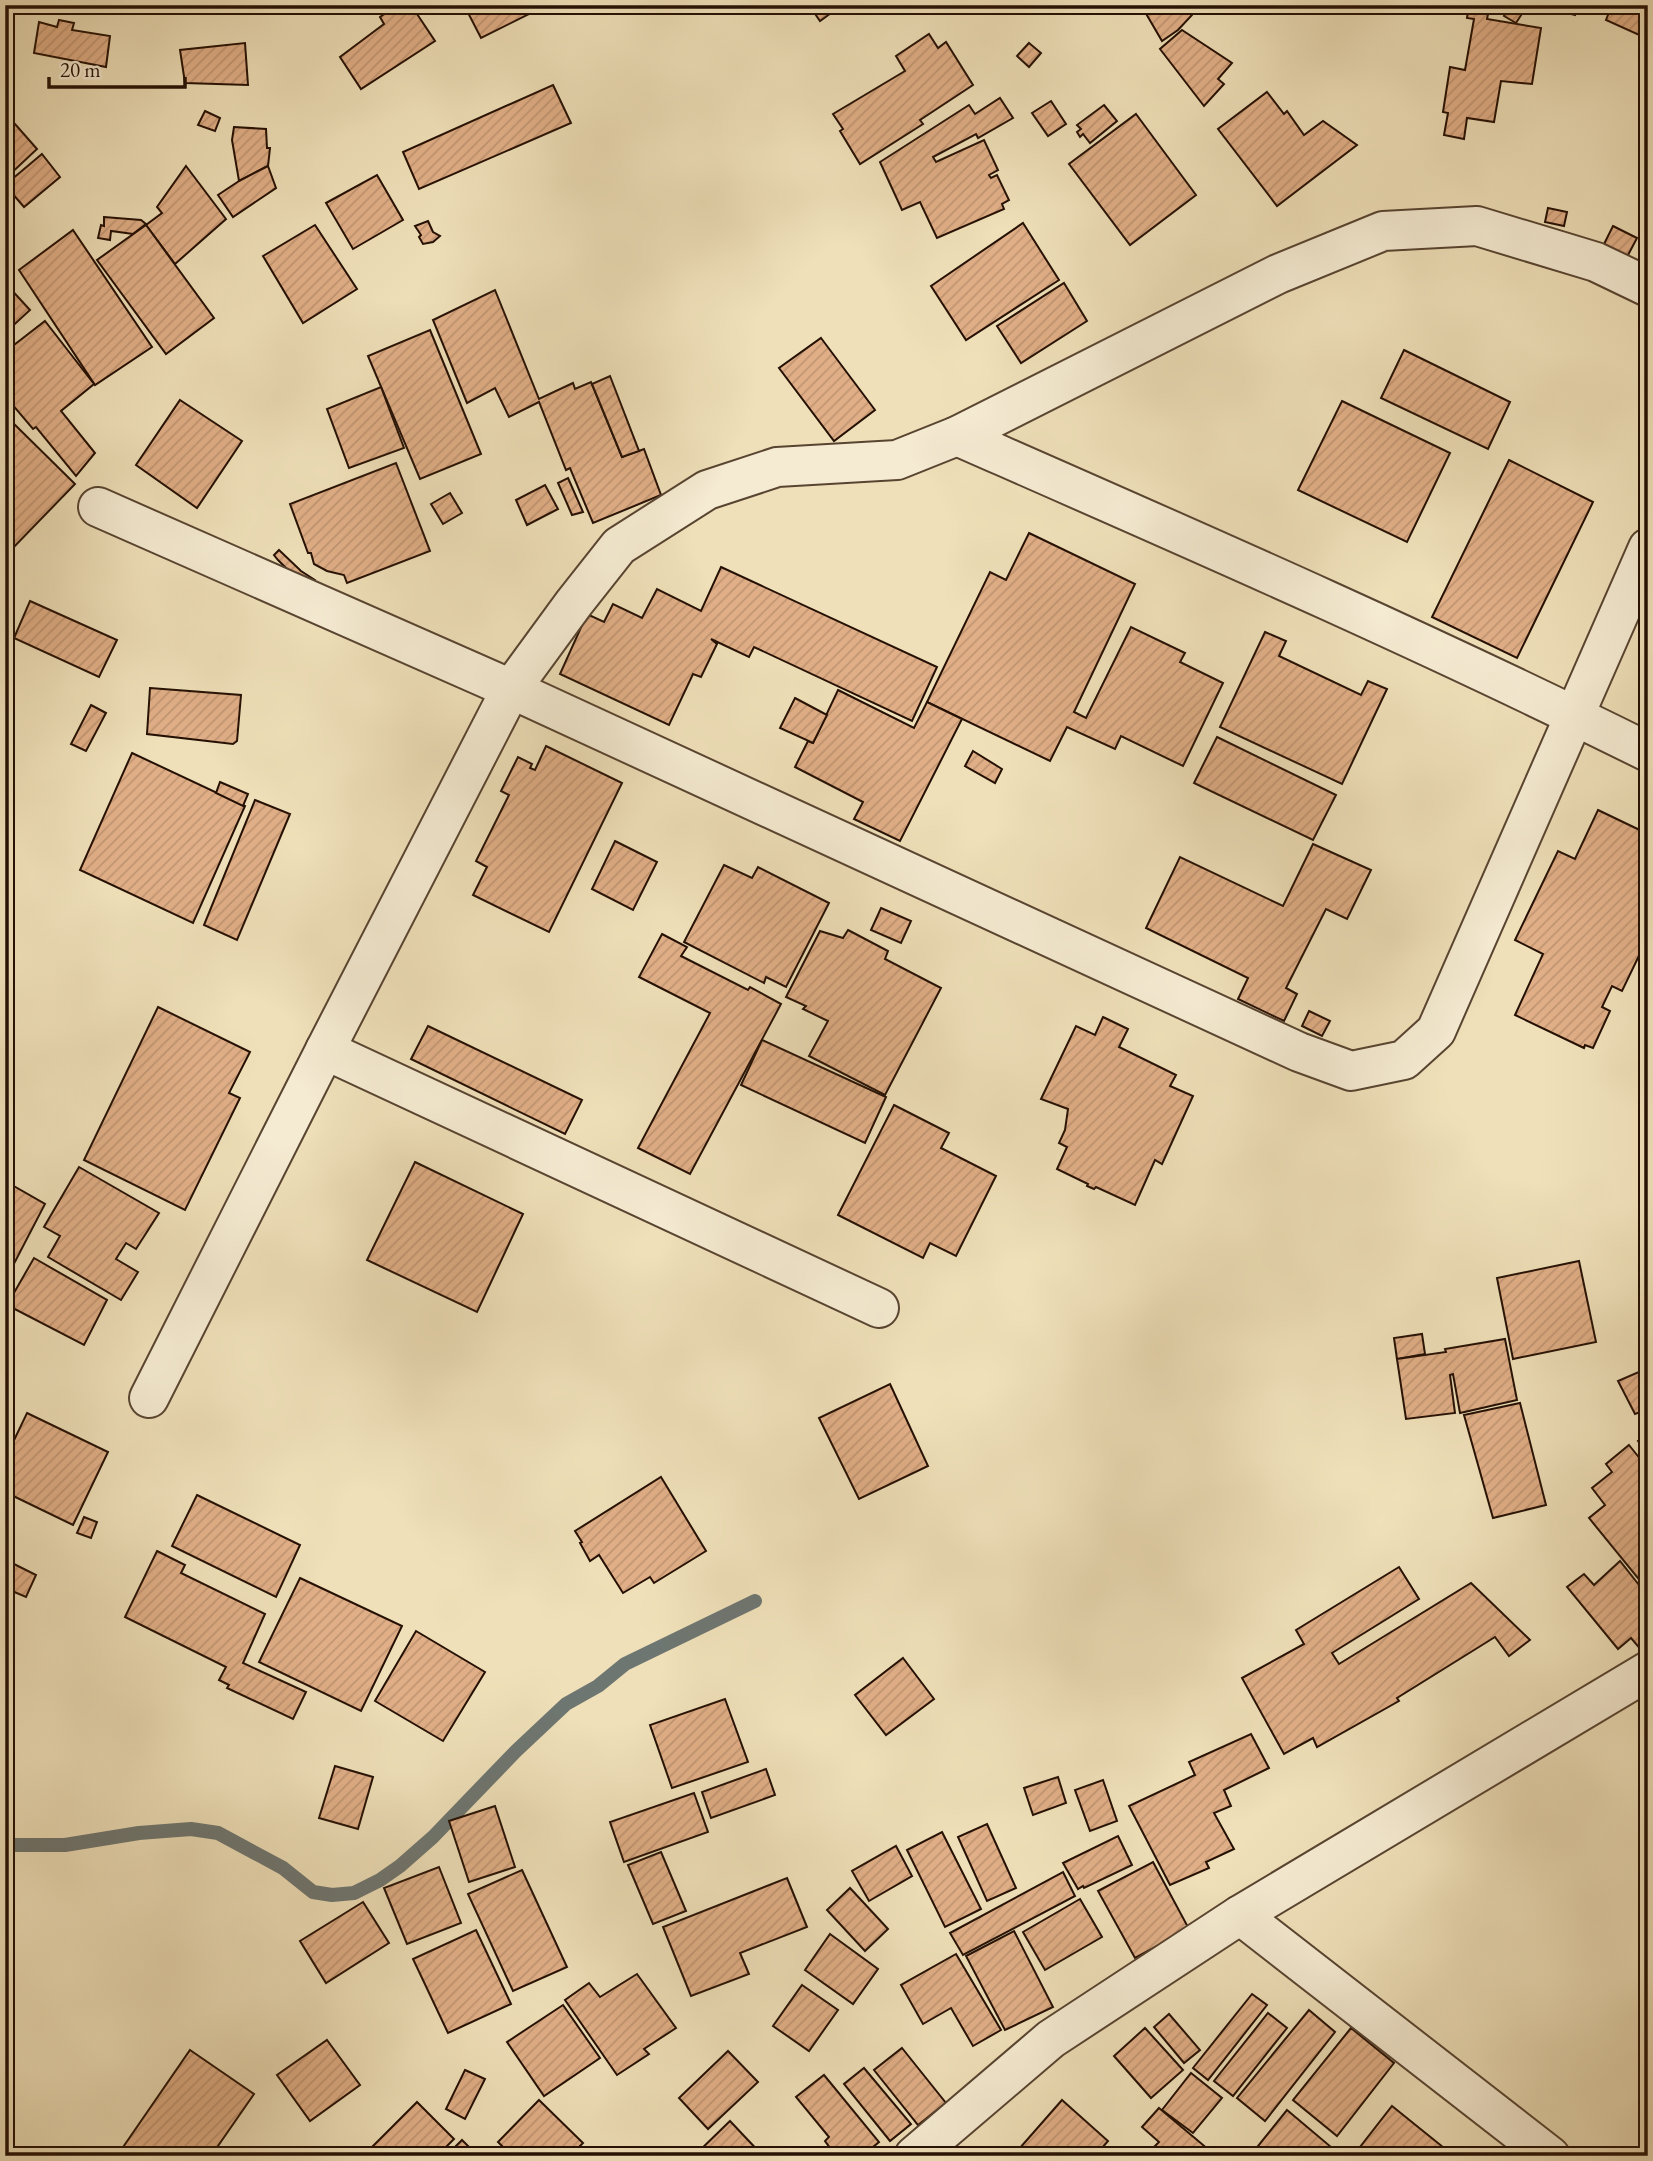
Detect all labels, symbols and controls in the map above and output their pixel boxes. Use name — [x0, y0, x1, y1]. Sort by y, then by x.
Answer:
scale bar — [49, 46, 186, 90]
text: 20 m — [60, 56, 101, 83]

